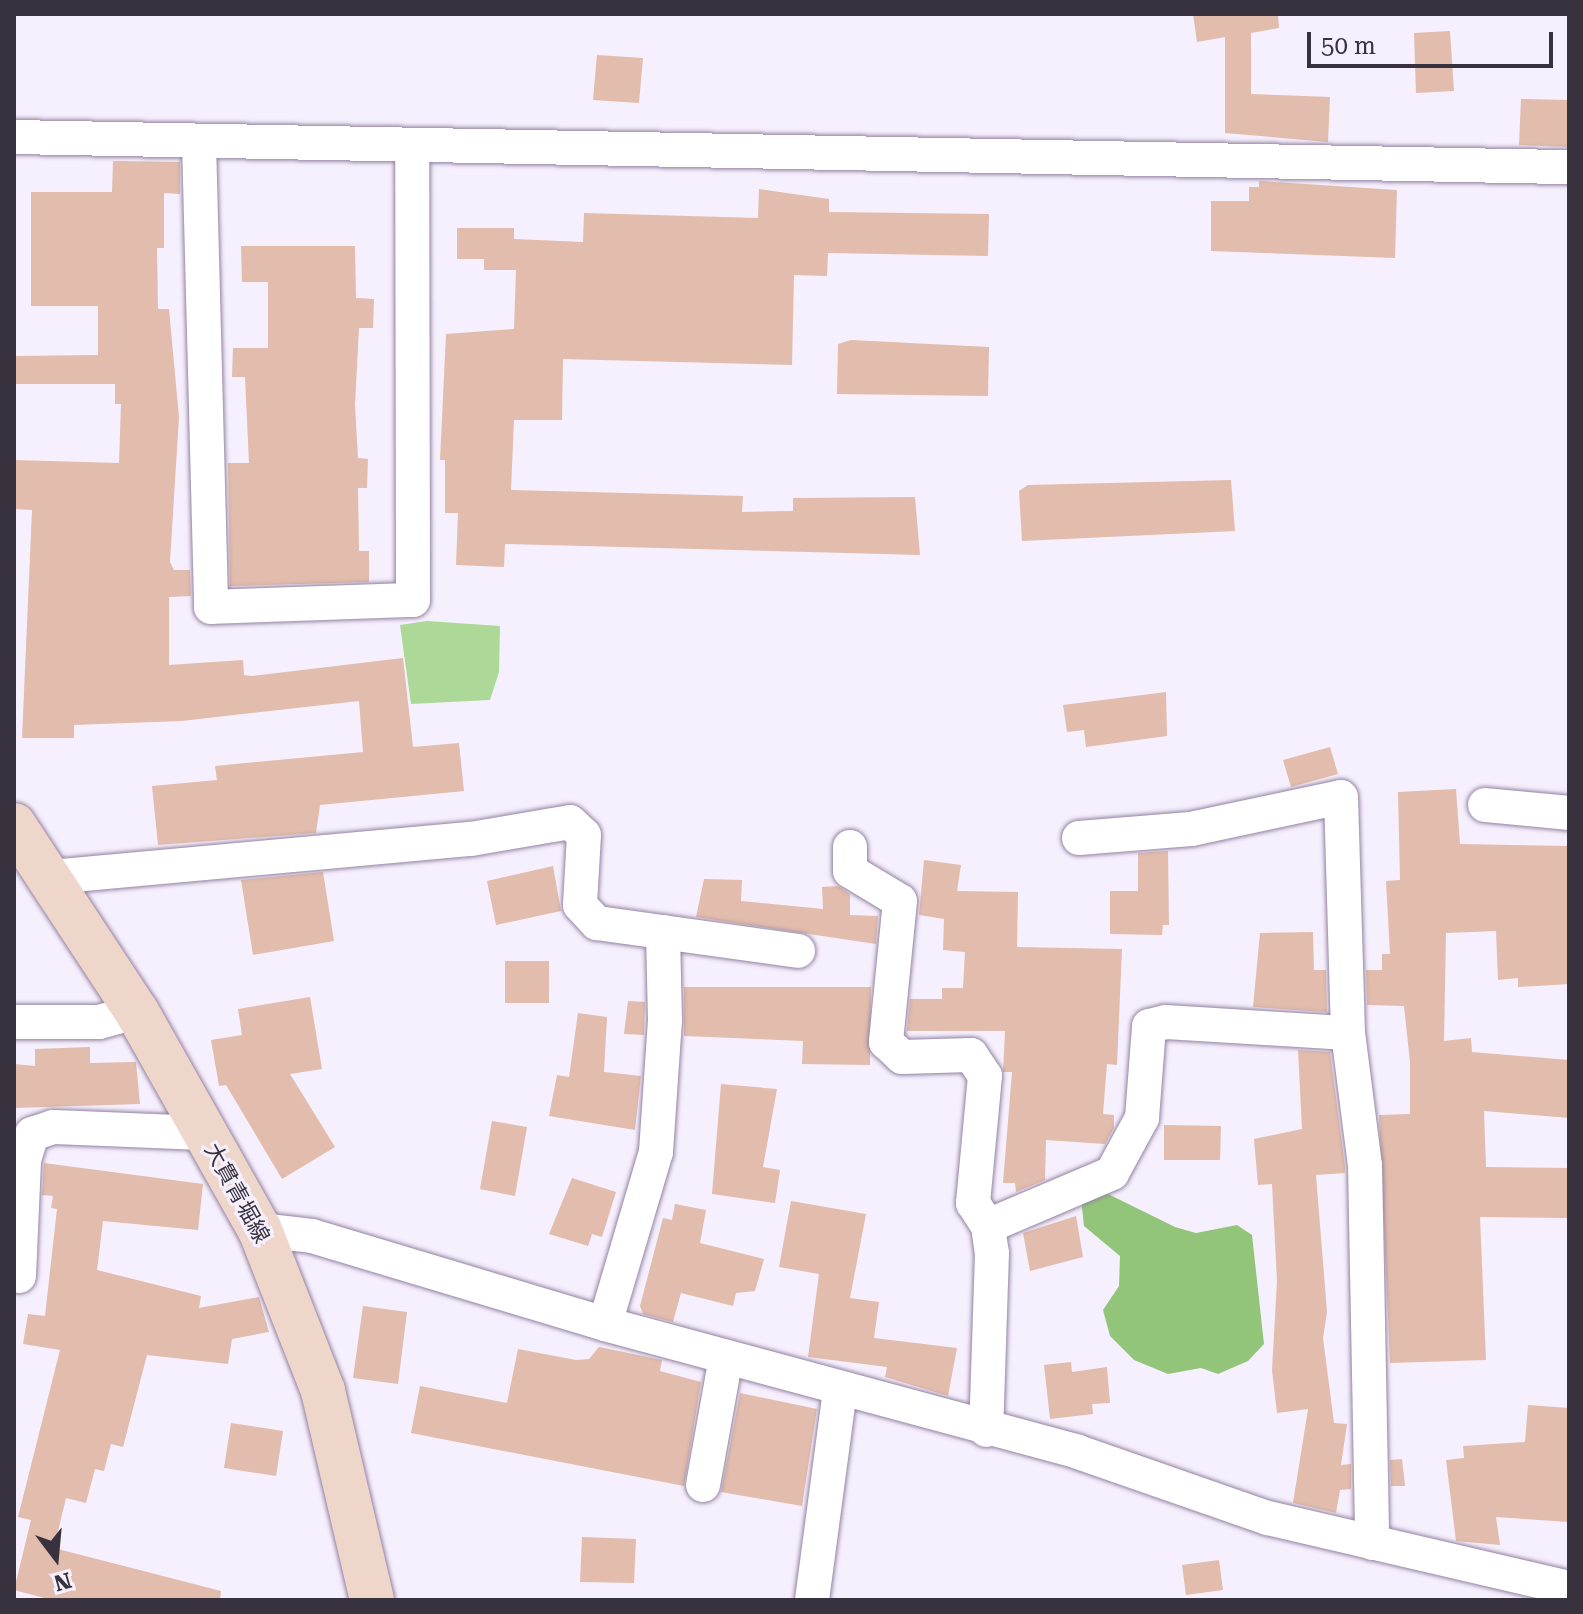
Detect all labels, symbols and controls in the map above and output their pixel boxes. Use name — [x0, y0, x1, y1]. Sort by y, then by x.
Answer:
scale bar — [1311, 16, 1557, 66]
text: 50 m — [1321, 32, 1376, 60]
street label: 大貫青堀線 — [199, 1138, 275, 1248]
north arrow — [16, 1518, 96, 1598]
text: N — [51, 1567, 74, 1596]

